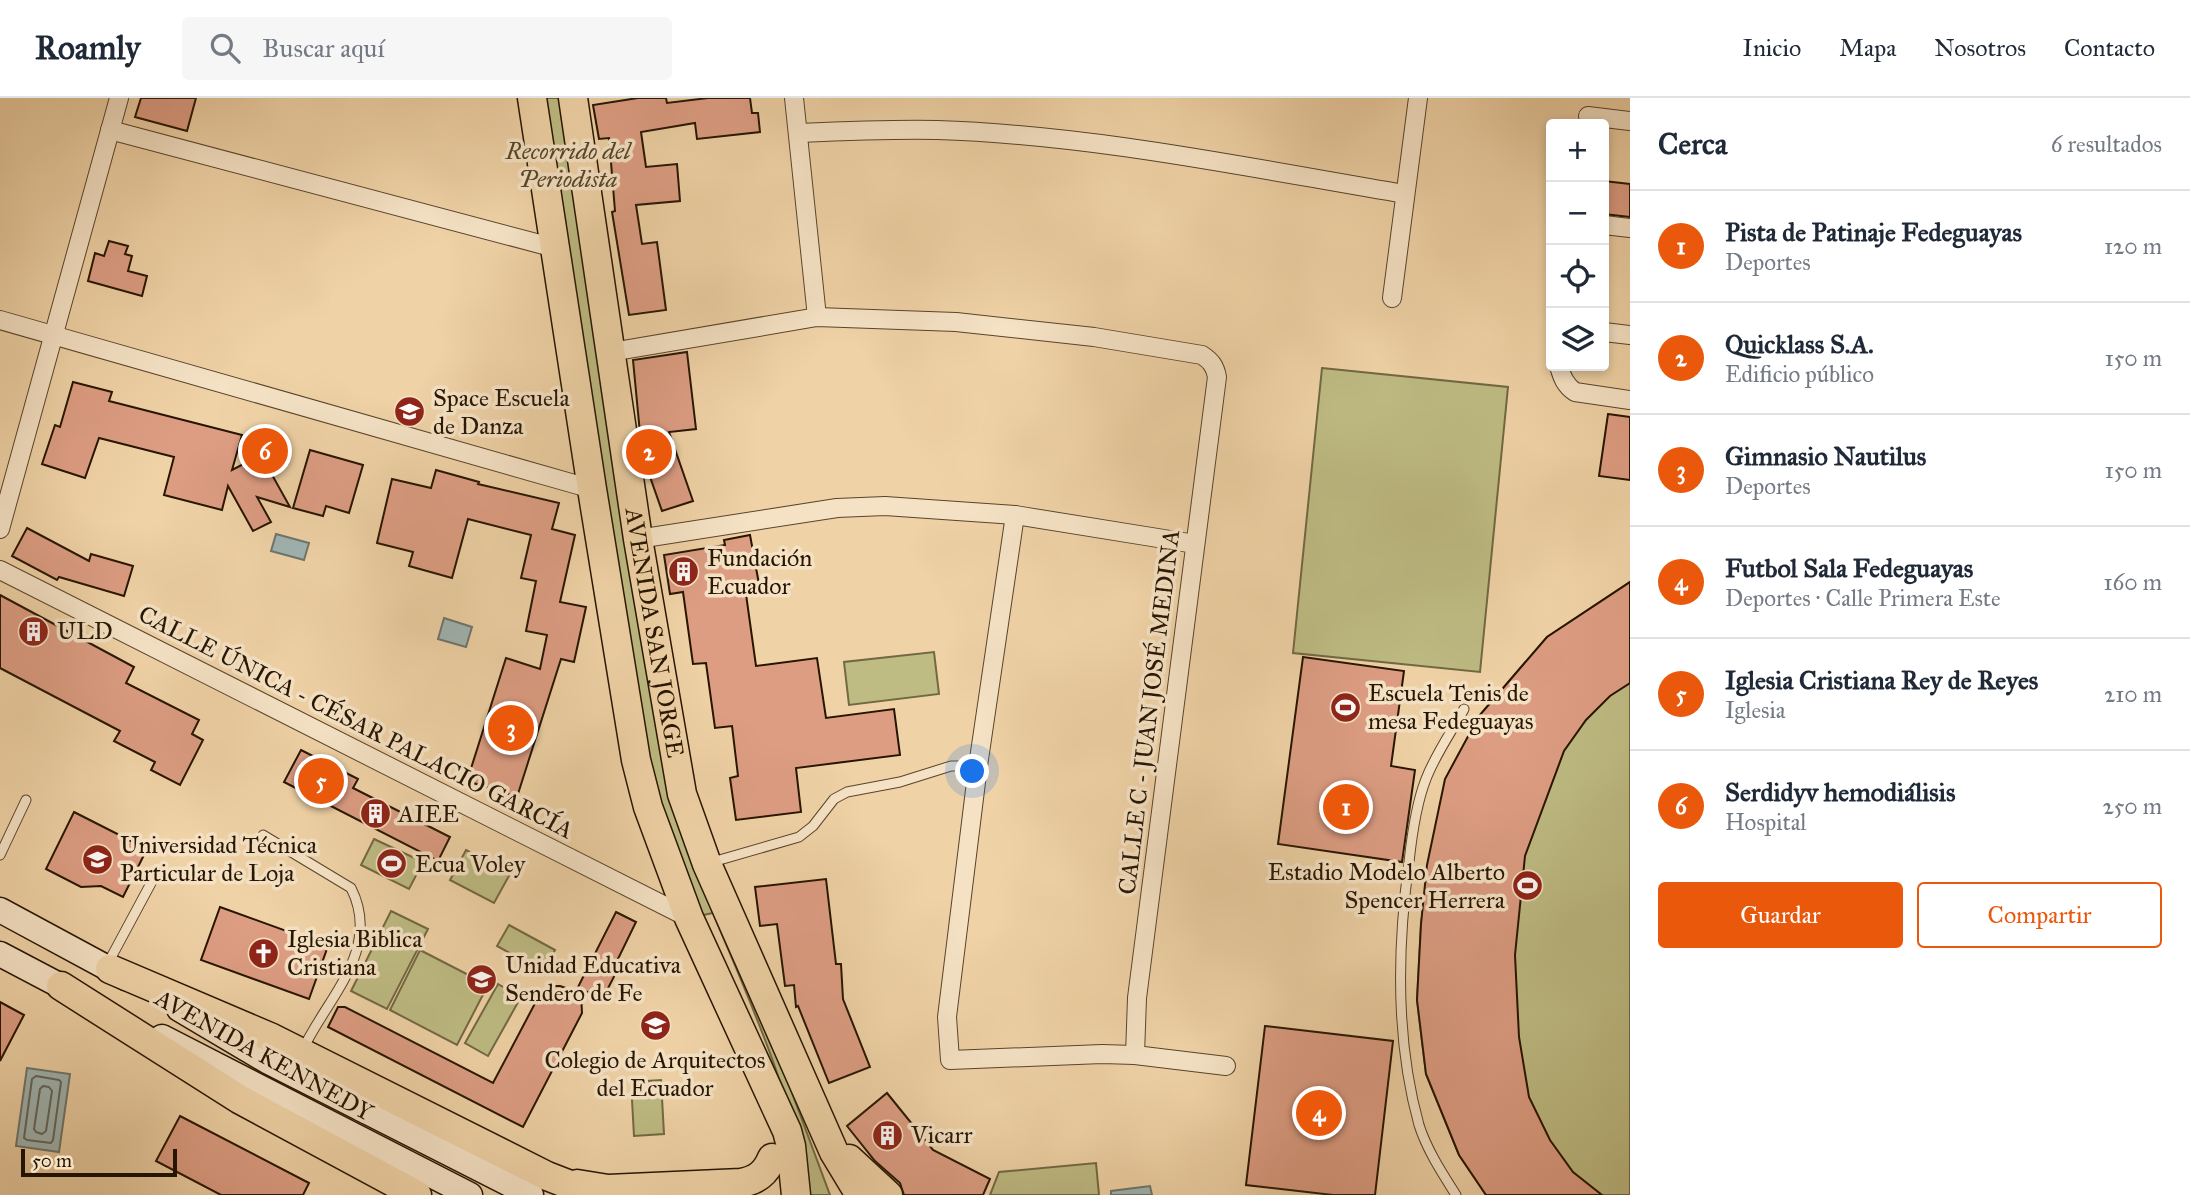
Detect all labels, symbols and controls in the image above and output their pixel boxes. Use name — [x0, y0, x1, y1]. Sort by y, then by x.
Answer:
search box — [182, 17, 672, 80]
text: Roamly — [35, 28, 140, 68]
icon: search — [206, 29, 244, 67]
text: Buscar aquí — [262, 32, 385, 64]
text: Inicio — [1743, 33, 1801, 63]
text: Mapa — [1839, 33, 1896, 63]
text: Nosotros — [1934, 33, 2026, 63]
text: Contacto — [2064, 33, 2155, 63]
map controls — [1546, 119, 1609, 371]
button: + — [1546, 119, 1609, 182]
text: Cerca — [1658, 126, 1727, 162]
text: 6 resultados — [2051, 130, 2162, 158]
park label: Recorrido del Periodista — [505, 136, 633, 194]
button: − — [1546, 182, 1609, 245]
text: Pista de Patinaje Fedeguayas — [1725, 216, 2022, 248]
text: 1 — [1676, 232, 1686, 260]
text: 120 m — [2104, 232, 2162, 260]
button: locate — [1546, 245, 1609, 308]
text: Deportes — [1725, 248, 1811, 276]
button: layers — [1546, 308, 1609, 371]
text: Quicklass S.A. — [1725, 328, 1874, 360]
text: 2 — [1675, 344, 1687, 372]
text: 150 m — [2105, 344, 2162, 372]
text: Edificio público — [1725, 360, 1874, 388]
place label: Space Escuela de Danza — [433, 383, 571, 441]
school or university icon: Space Escuela de Danza — [393, 395, 427, 429]
pin: 6 — [242, 425, 288, 477]
pin: 2 — [626, 426, 672, 478]
text: Gimnasio Nautilus — [1725, 440, 1926, 472]
text: 3 — [1676, 456, 1686, 484]
text: 150 m — [2105, 456, 2162, 484]
text: Deportes — [1725, 472, 1811, 500]
street label: AVENIDA SAN JORGE — [618, 505, 690, 760]
street label: CALLE C - JUAN JOSÉ MEDINA — [1112, 528, 1186, 896]
place label: Fundación Ecuador — [707, 543, 812, 601]
text: Futbol Sala Fedeguayas — [1725, 552, 1973, 584]
building icon: Fundación Ecuador — [667, 555, 701, 589]
text: 4 — [1675, 568, 1687, 596]
text: 160 m — [2104, 568, 2162, 596]
text: Deportes · Calle Primera Este — [1725, 584, 2001, 612]
street label: CALLE ÚNICA - CÉSAR PALACIO GARCÍA — [134, 599, 578, 845]
building icon: ULD — [17, 614, 51, 648]
place label: ULD — [57, 616, 113, 646]
text: Iglesia Cristiana Rey de Reyes — [1725, 664, 2038, 696]
place label: Escuela Tenis de mesa Fedeguayas — [1368, 678, 1533, 736]
text: 5 — [1676, 680, 1686, 708]
text: 210 m — [2104, 680, 2162, 708]
sports icon: Escuela Tenis de mesa Fedeguayas — [1328, 690, 1362, 724]
text: Iglesia — [1725, 696, 1786, 724]
pin: 3 — [488, 702, 534, 754]
your location — [955, 754, 989, 788]
pin: 5 — [298, 755, 344, 807]
text: Serdidyv hemodiálisis — [1725, 776, 1955, 808]
pin: 1 — [1323, 781, 1369, 833]
text: 6 — [1675, 792, 1687, 820]
text: 250 m — [2102, 792, 2162, 820]
building icon: AIEE — [358, 797, 392, 831]
place label: AIEE — [397, 799, 459, 829]
text: Hospital — [1725, 808, 1807, 836]
place label: Universidad Técnica Particular de Loja — [120, 830, 318, 888]
school or university icon: Universidad Técnica Particular de Loja — [80, 842, 114, 876]
sports icon: Ecua Voley — [375, 847, 409, 881]
place label: Ecua Voley — [415, 849, 526, 879]
place label: Estadio Modelo Alberto Spencer Herrera — [1268, 857, 1506, 915]
sports icon: Estadio Modelo Alberto Spencer Herrera — [1511, 869, 1545, 903]
button: Guardar — [1658, 882, 1903, 948]
button: Compartir — [1917, 882, 2162, 948]
place label: Iglesia Biblica Cristiana — [287, 924, 423, 982]
church icon: Iglesia Biblica Cristiana — [247, 936, 281, 970]
place label: Unidad Educativa Sendero de Fe — [505, 950, 682, 1008]
school or university icon: Unidad Educativa Sendero de Fe — [465, 962, 499, 996]
street label: AVENIDA KENNEDY — [149, 982, 379, 1128]
school or university icon: Colegio de Arquitectos del Ecuador — [638, 1009, 672, 1043]
place label: Colegio de Arquitectos del Ecuador — [544, 1045, 766, 1103]
pin: 4 — [1296, 1087, 1342, 1139]
building icon: Vicarr — [871, 1118, 905, 1152]
place label: Vicarr — [910, 1120, 972, 1150]
scale bar — [21, 1146, 177, 1178]
text: 50 m — [32, 1149, 72, 1172]

